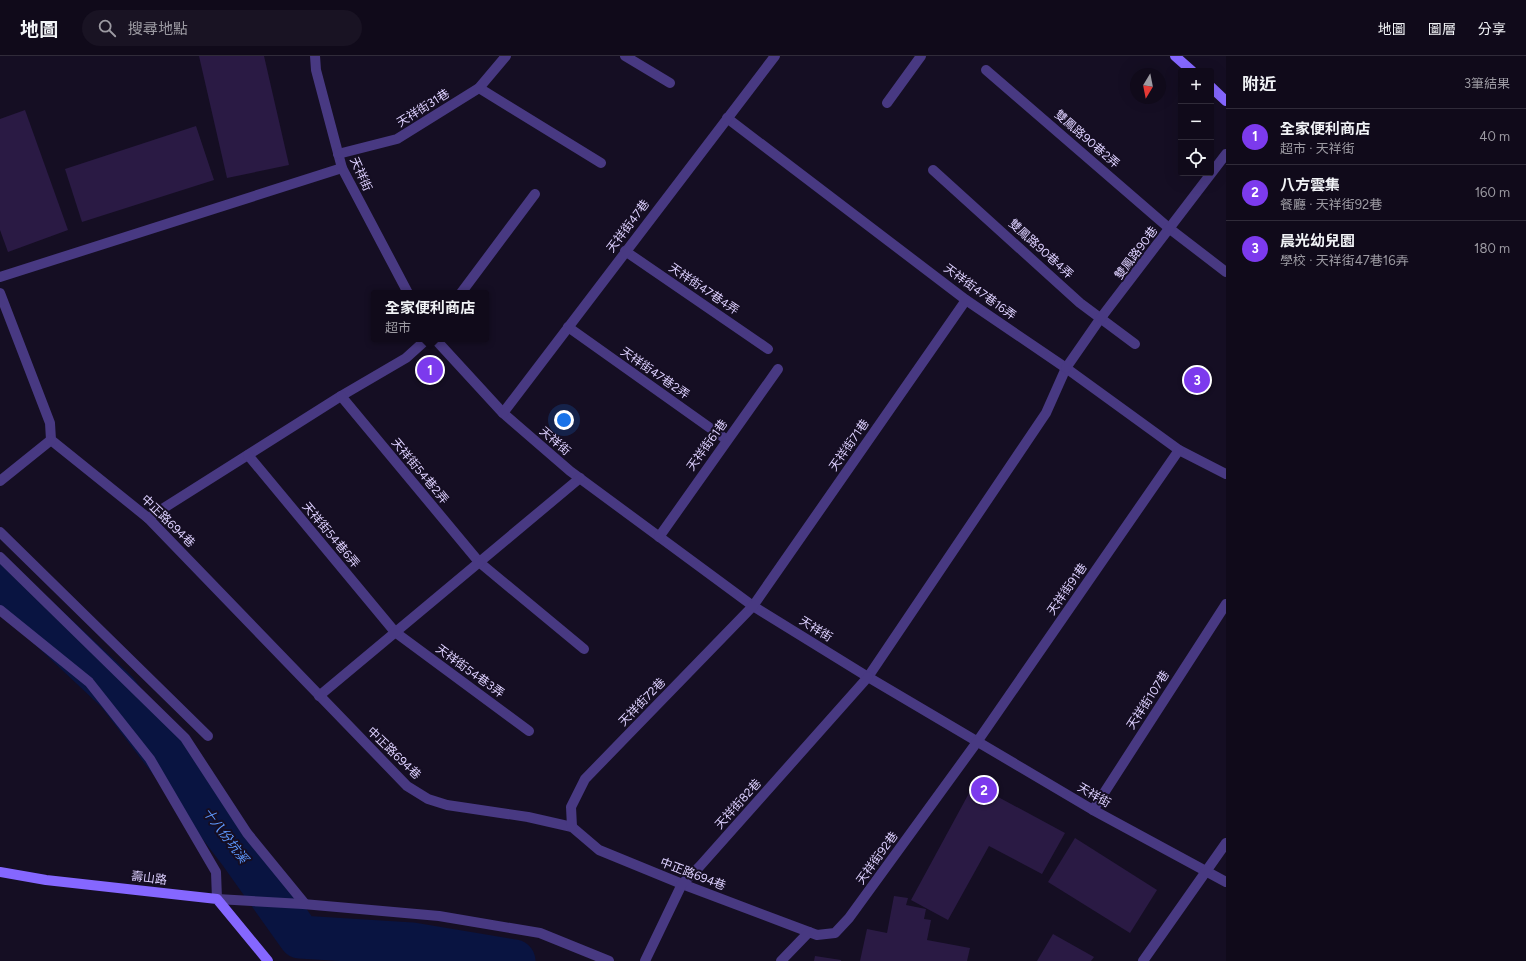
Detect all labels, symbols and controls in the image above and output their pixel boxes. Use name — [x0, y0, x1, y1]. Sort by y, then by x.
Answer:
search box — [82, 10, 362, 46]
icon: search — [96, 17, 118, 39]
text: 地圖 — [20, 18, 58, 41]
text: 搜尋地點 — [128, 20, 188, 38]
text: 地圖 — [1378, 21, 1406, 38]
text: 圖層 — [1428, 21, 1456, 38]
text: 分享 — [1478, 21, 1506, 38]
north arrow — [1130, 68, 1166, 104]
map controls — [1178, 68, 1214, 176]
button: + — [1178, 68, 1214, 104]
text: 附近 — [1242, 74, 1276, 94]
text: 3筆結果 — [1464, 76, 1510, 91]
street label: 天祥街31巷 — [394, 86, 452, 130]
button: − — [1178, 104, 1214, 140]
street label: 雙鳳路90巷2弄 — [1052, 107, 1122, 171]
text: 全家便利商店 — [1280, 120, 1370, 138]
text: 1 — [1252, 129, 1258, 144]
text: 40 m — [1479, 129, 1510, 144]
button: locate — [1178, 140, 1214, 176]
text: 超市 · 天祥街 — [1280, 141, 1355, 156]
street label: 天祥街 — [347, 155, 375, 193]
text: 八方雲集 — [1280, 176, 1340, 194]
text: 2 — [1251, 185, 1259, 200]
text: 160 m — [1475, 185, 1510, 200]
street label: 天祥街47巷 — [604, 197, 652, 255]
text: 餐廳 · 天祥街92巷 — [1280, 197, 1382, 212]
street label: 雙鳳路90巷4弄 — [1006, 216, 1076, 282]
street label: 雙鳳路90巷 — [1112, 224, 1160, 282]
text: 晨光幼兒園 — [1280, 232, 1355, 250]
text: 3 — [1251, 241, 1259, 256]
text: 180 m — [1474, 241, 1510, 256]
text: 學校 · 天祥街47巷16弄 — [1280, 253, 1409, 268]
street label: 天祥街47巷4弄 — [666, 260, 742, 318]
street label: 天祥街47巷16弄 — [941, 261, 1019, 323]
popup — [371, 290, 489, 342]
text: 全家便利商店 — [385, 299, 475, 317]
text: 超市 — [385, 320, 411, 335]
street label: 天祥街47巷2弄 — [618, 344, 692, 402]
pin: 1 — [417, 355, 443, 385]
pin: 3 — [1184, 365, 1210, 395]
your location — [554, 410, 574, 430]
street label: 天祥街61巷 — [684, 417, 730, 473]
street label: 天祥街71巷 — [826, 417, 872, 473]
street label: 天祥街 — [537, 424, 573, 458]
street label: 天祥街54巷2弄 — [389, 435, 451, 507]
street label: 中正路694巷 — [138, 492, 198, 550]
street label: 天祥街54巷6弄 — [300, 499, 362, 571]
street label: 天祥街91巷 — [1044, 561, 1090, 617]
street label: 天祥街 — [797, 614, 835, 644]
street label: 天祥街54巷3弄 — [433, 642, 507, 700]
street label: 天祥街107巷 — [1124, 668, 1172, 732]
street label: 天祥街72巷 — [616, 675, 668, 729]
street label: 中正路694巷 — [364, 724, 424, 782]
pin: 2 — [971, 775, 997, 805]
street label: 天祥街82巷 — [712, 776, 764, 832]
street label: 天祥街 — [1075, 780, 1113, 810]
water label: 十八份坑溪 — [200, 805, 252, 867]
street label: 天祥街92巷 — [853, 829, 901, 887]
street label: 中正路694巷 — [658, 855, 728, 893]
street label: 壽山路 — [130, 869, 168, 887]

